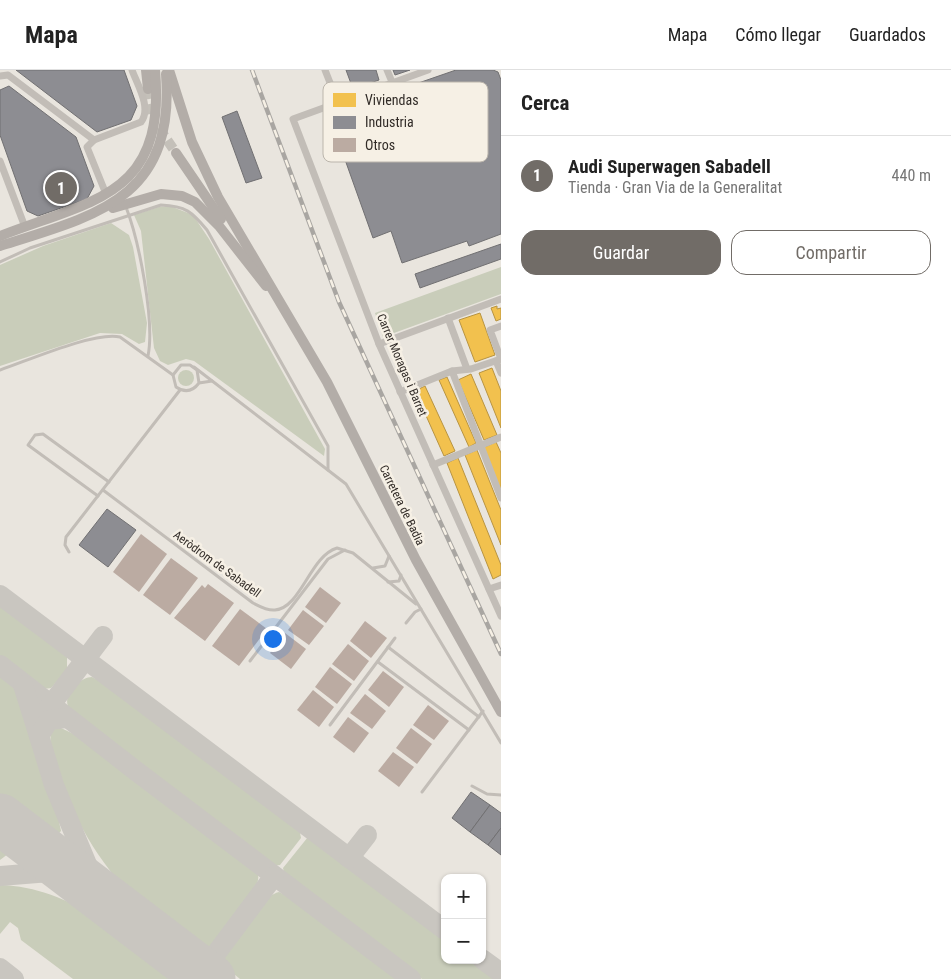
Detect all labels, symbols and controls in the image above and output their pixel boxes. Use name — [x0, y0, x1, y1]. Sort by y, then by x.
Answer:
text: Mapa — [25, 21, 78, 49]
text: Mapa — [668, 24, 707, 45]
text: Cómo llegar — [735, 24, 821, 45]
text: Guardados — [849, 24, 926, 45]
legend — [323, 82, 488, 162]
text: Cerca — [521, 91, 569, 115]
text: Viviendas — [365, 92, 419, 108]
text: Industria — [365, 114, 414, 130]
text: Otros — [365, 137, 395, 153]
text: Audi Superwagen Sabadell — [568, 155, 771, 178]
text: 1 — [533, 166, 541, 185]
text: 440 m — [892, 166, 931, 185]
pin: 1 — [45, 169, 77, 207]
text: Tienda · Gran Via de la Generalitat — [568, 178, 782, 197]
button: Guardar — [521, 230, 721, 275]
button: Compartir — [731, 230, 931, 275]
street label: Carrer Moragas i Barret — [374, 312, 430, 419]
street label: Carretera de Badia — [377, 463, 428, 548]
street label: Aeròdrom de Sabadell — [171, 528, 263, 600]
your location — [260, 626, 286, 652]
map controls — [441, 874, 486, 964]
button: + — [441, 874, 486, 919]
button: − — [441, 919, 486, 964]

